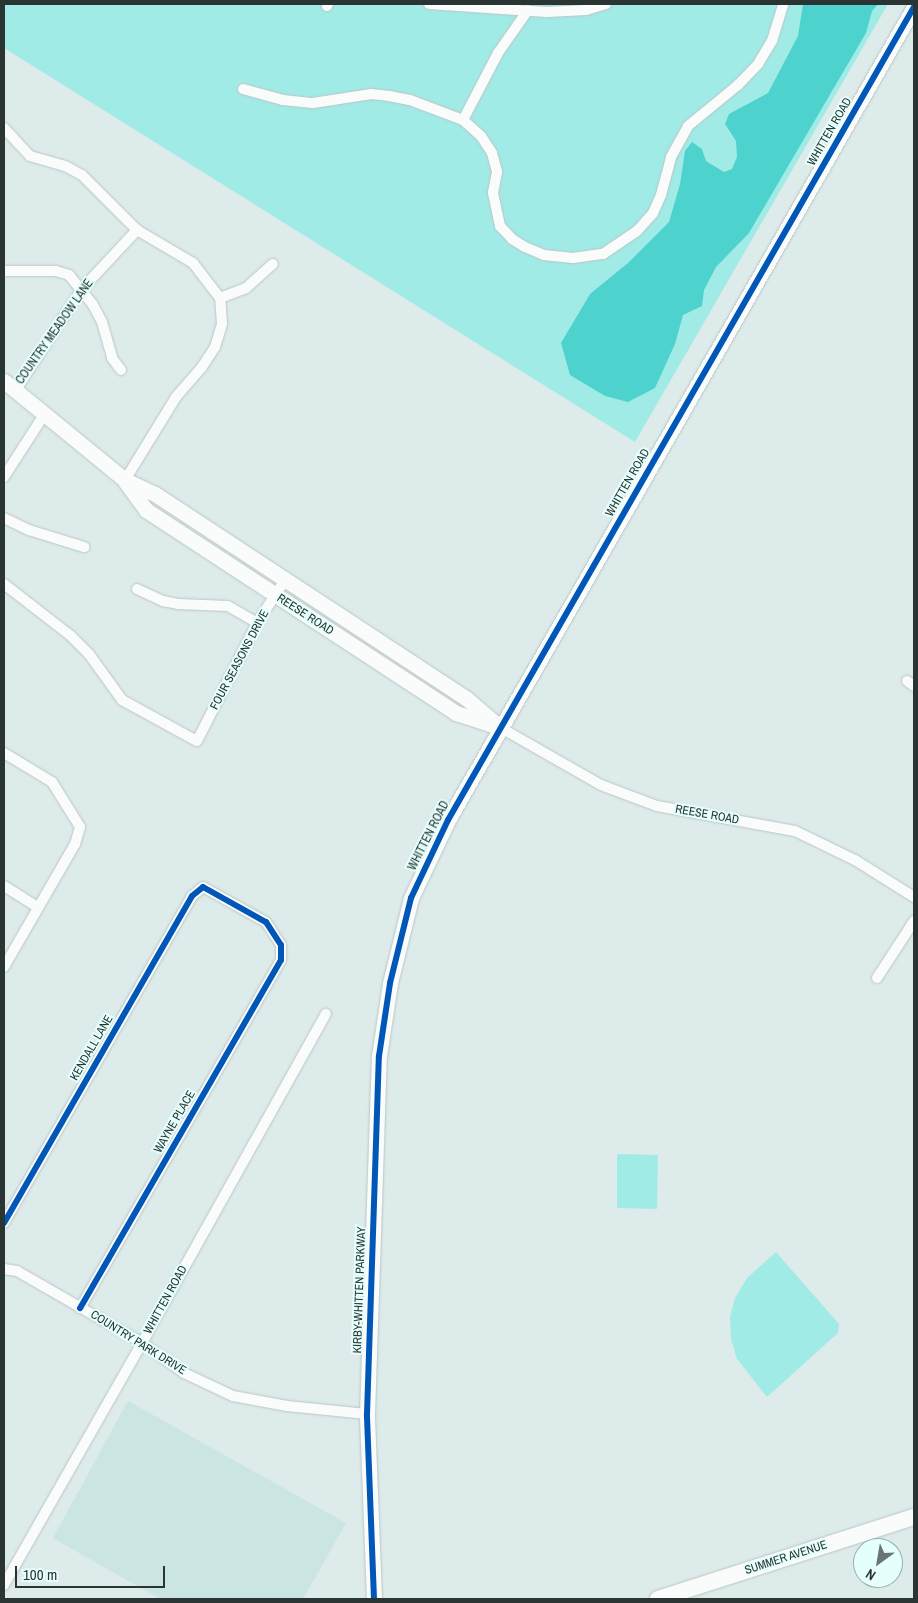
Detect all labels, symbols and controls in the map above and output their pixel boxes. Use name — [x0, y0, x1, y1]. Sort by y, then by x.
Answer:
street label: WHITTEN ROAD — [805, 95, 855, 169]
street label: COUNTRY MEADOW LANE — [13, 277, 97, 387]
street label: WHITTEN ROAD — [603, 446, 653, 520]
street label: REESE ROAD — [274, 591, 336, 639]
street label: FOUR SEASONS DRIVE — [208, 608, 272, 712]
street label: WHITTEN ROAD — [405, 799, 453, 873]
street label: REESE ROAD — [674, 802, 740, 828]
street label: KENDALL LANE — [67, 1013, 117, 1083]
street label: WAYNE PLACE — [151, 1088, 199, 1156]
street label: KIRBY-WHITTEN PARKWAY — [351, 1226, 369, 1354]
street label: WHITTEN ROAD — [141, 1263, 191, 1337]
street label: COUNTRY PARK DRIVE — [87, 1308, 189, 1378]
street label: SUMMER AVENUE — [743, 1538, 829, 1578]
north arrow — [853, 1538, 903, 1588]
scale bar — [18, 1556, 168, 1588]
text: 100 m — [23, 1564, 57, 1585]
text: N — [862, 1565, 879, 1585]

